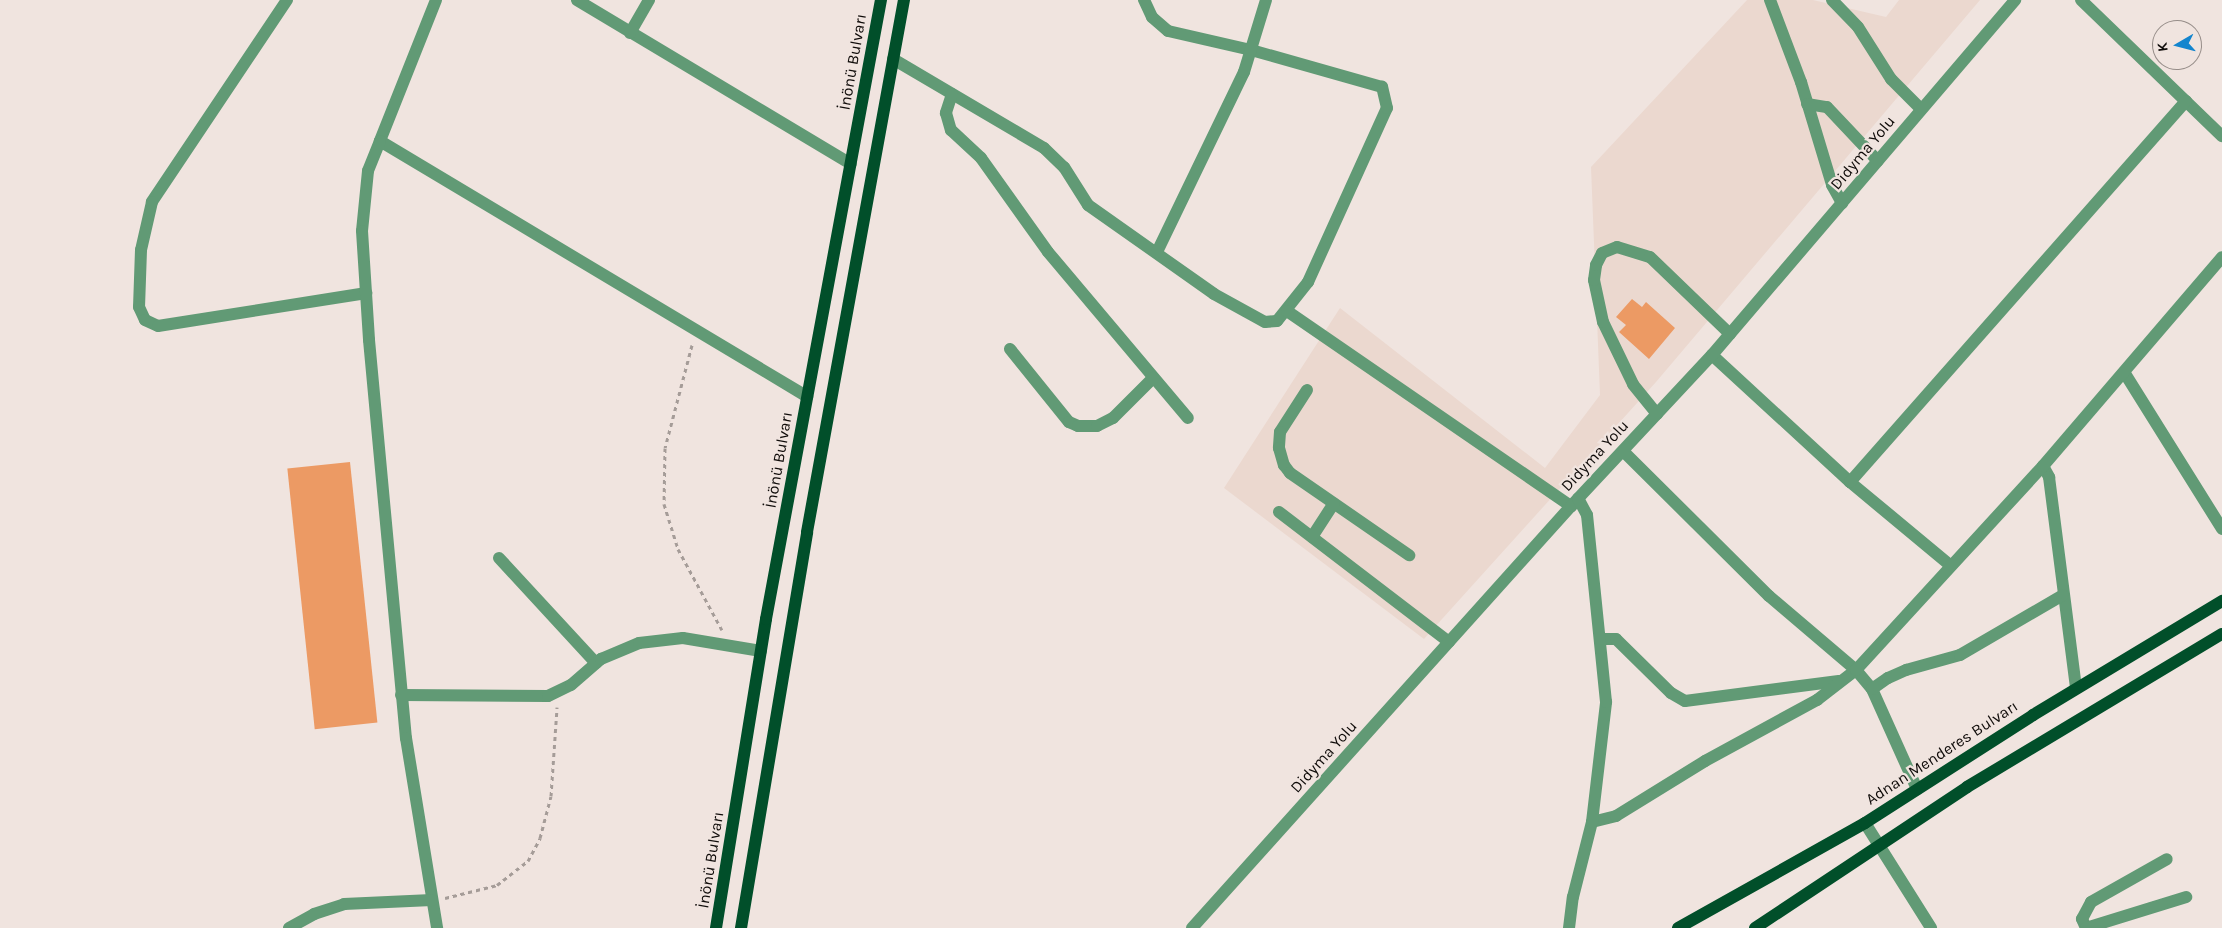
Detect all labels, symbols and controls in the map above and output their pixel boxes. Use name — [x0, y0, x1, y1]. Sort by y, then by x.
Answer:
street label: İnönü Bulvarı — [835, 12, 871, 112]
north arrow — [2152, 20, 2202, 70]
text: K — [2154, 41, 2172, 53]
street label: Didyma Yolu — [1827, 112, 1899, 194]
street label: İnönü Bulvarı — [761, 410, 797, 510]
street label: Didyma Yolu — [1557, 416, 1633, 496]
street label: Adnan Menderes Bulvarı — [1862, 697, 2022, 809]
street label: Didyma Yolu — [1287, 717, 1361, 797]
street label: İnönü Bulvarı — [694, 810, 728, 910]

